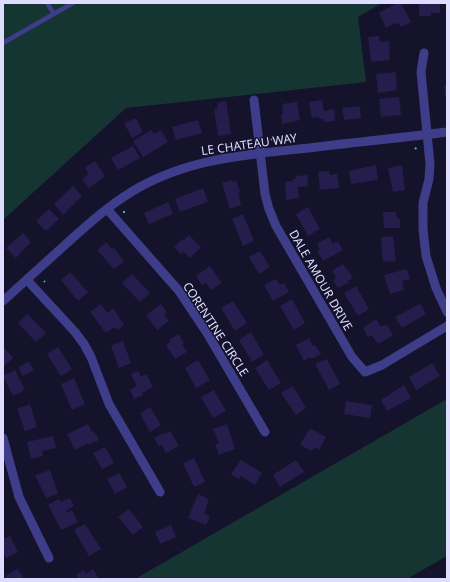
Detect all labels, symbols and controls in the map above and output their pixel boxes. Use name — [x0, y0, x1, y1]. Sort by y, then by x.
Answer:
street label: LE CHATEAU WAY — [200, 129, 298, 159]
street label: DALE AMOUR DRIVE — [285, 227, 357, 333]
street label: CORENTINE CIRCLE — [179, 279, 253, 379]

